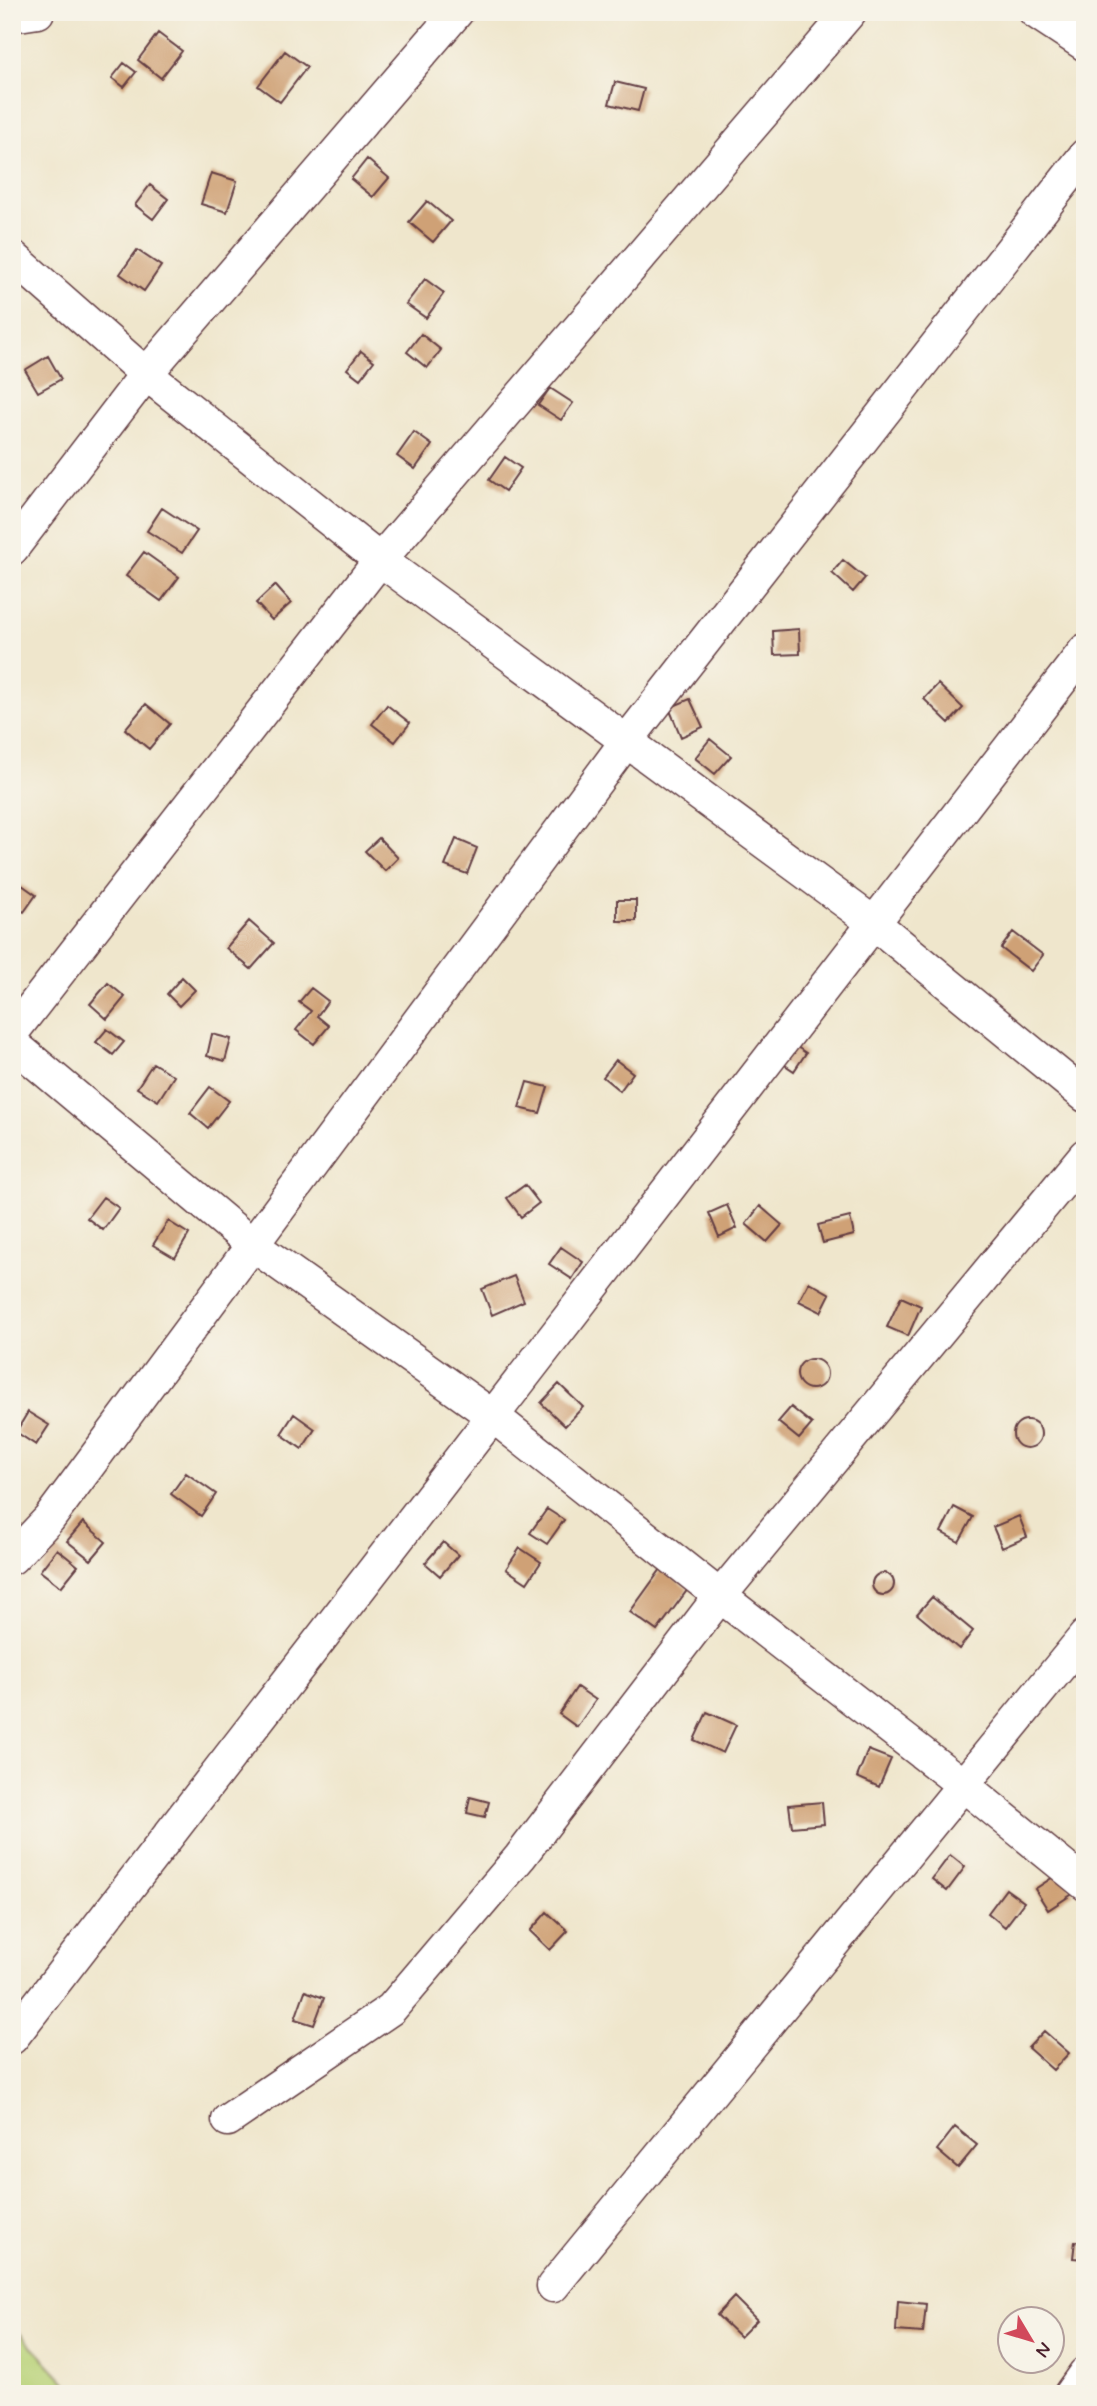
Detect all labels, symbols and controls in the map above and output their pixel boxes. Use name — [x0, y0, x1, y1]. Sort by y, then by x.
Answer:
north arrow — [996, 2304, 1066, 2374]
text: N — [1029, 2337, 1057, 2362]

